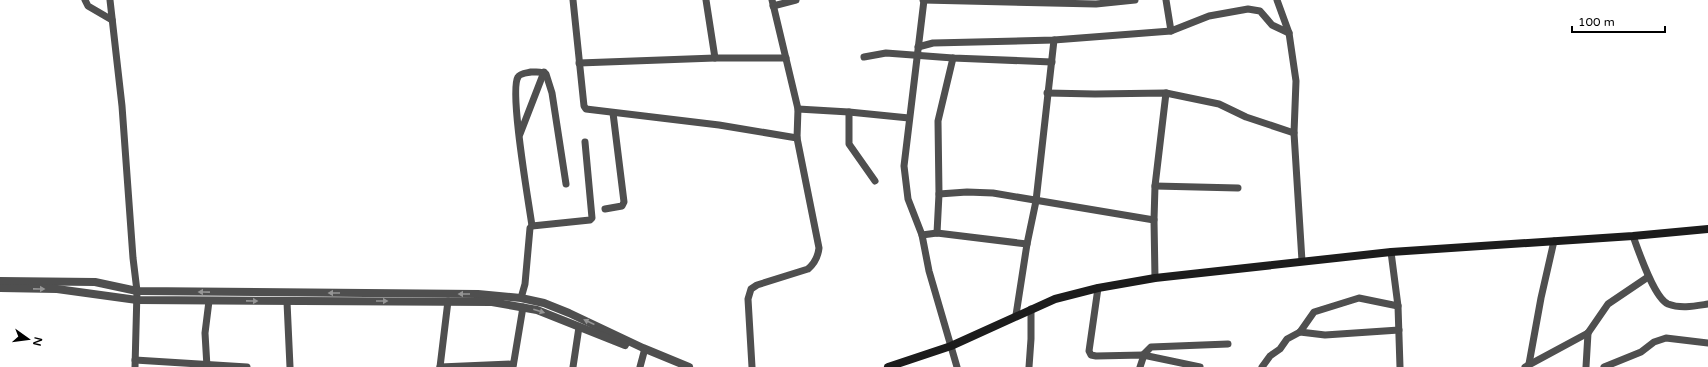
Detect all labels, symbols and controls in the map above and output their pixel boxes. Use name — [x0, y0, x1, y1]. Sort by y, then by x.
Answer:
scale bar — [1572, 8, 1665, 34]
text: 100 m — [1578, 15, 1615, 29]
one-way arrow — [33, 286, 46, 292]
one-way arrow — [198, 289, 210, 296]
one-way arrow — [328, 290, 340, 297]
one-way arrow — [457, 291, 470, 297]
one-way arrow — [246, 298, 259, 304]
one-way arrow — [376, 298, 389, 304]
one-way arrow — [534, 308, 546, 314]
north arrow — [8, 319, 48, 359]
one-way arrow — [584, 319, 595, 325]
text: N — [30, 335, 45, 347]

